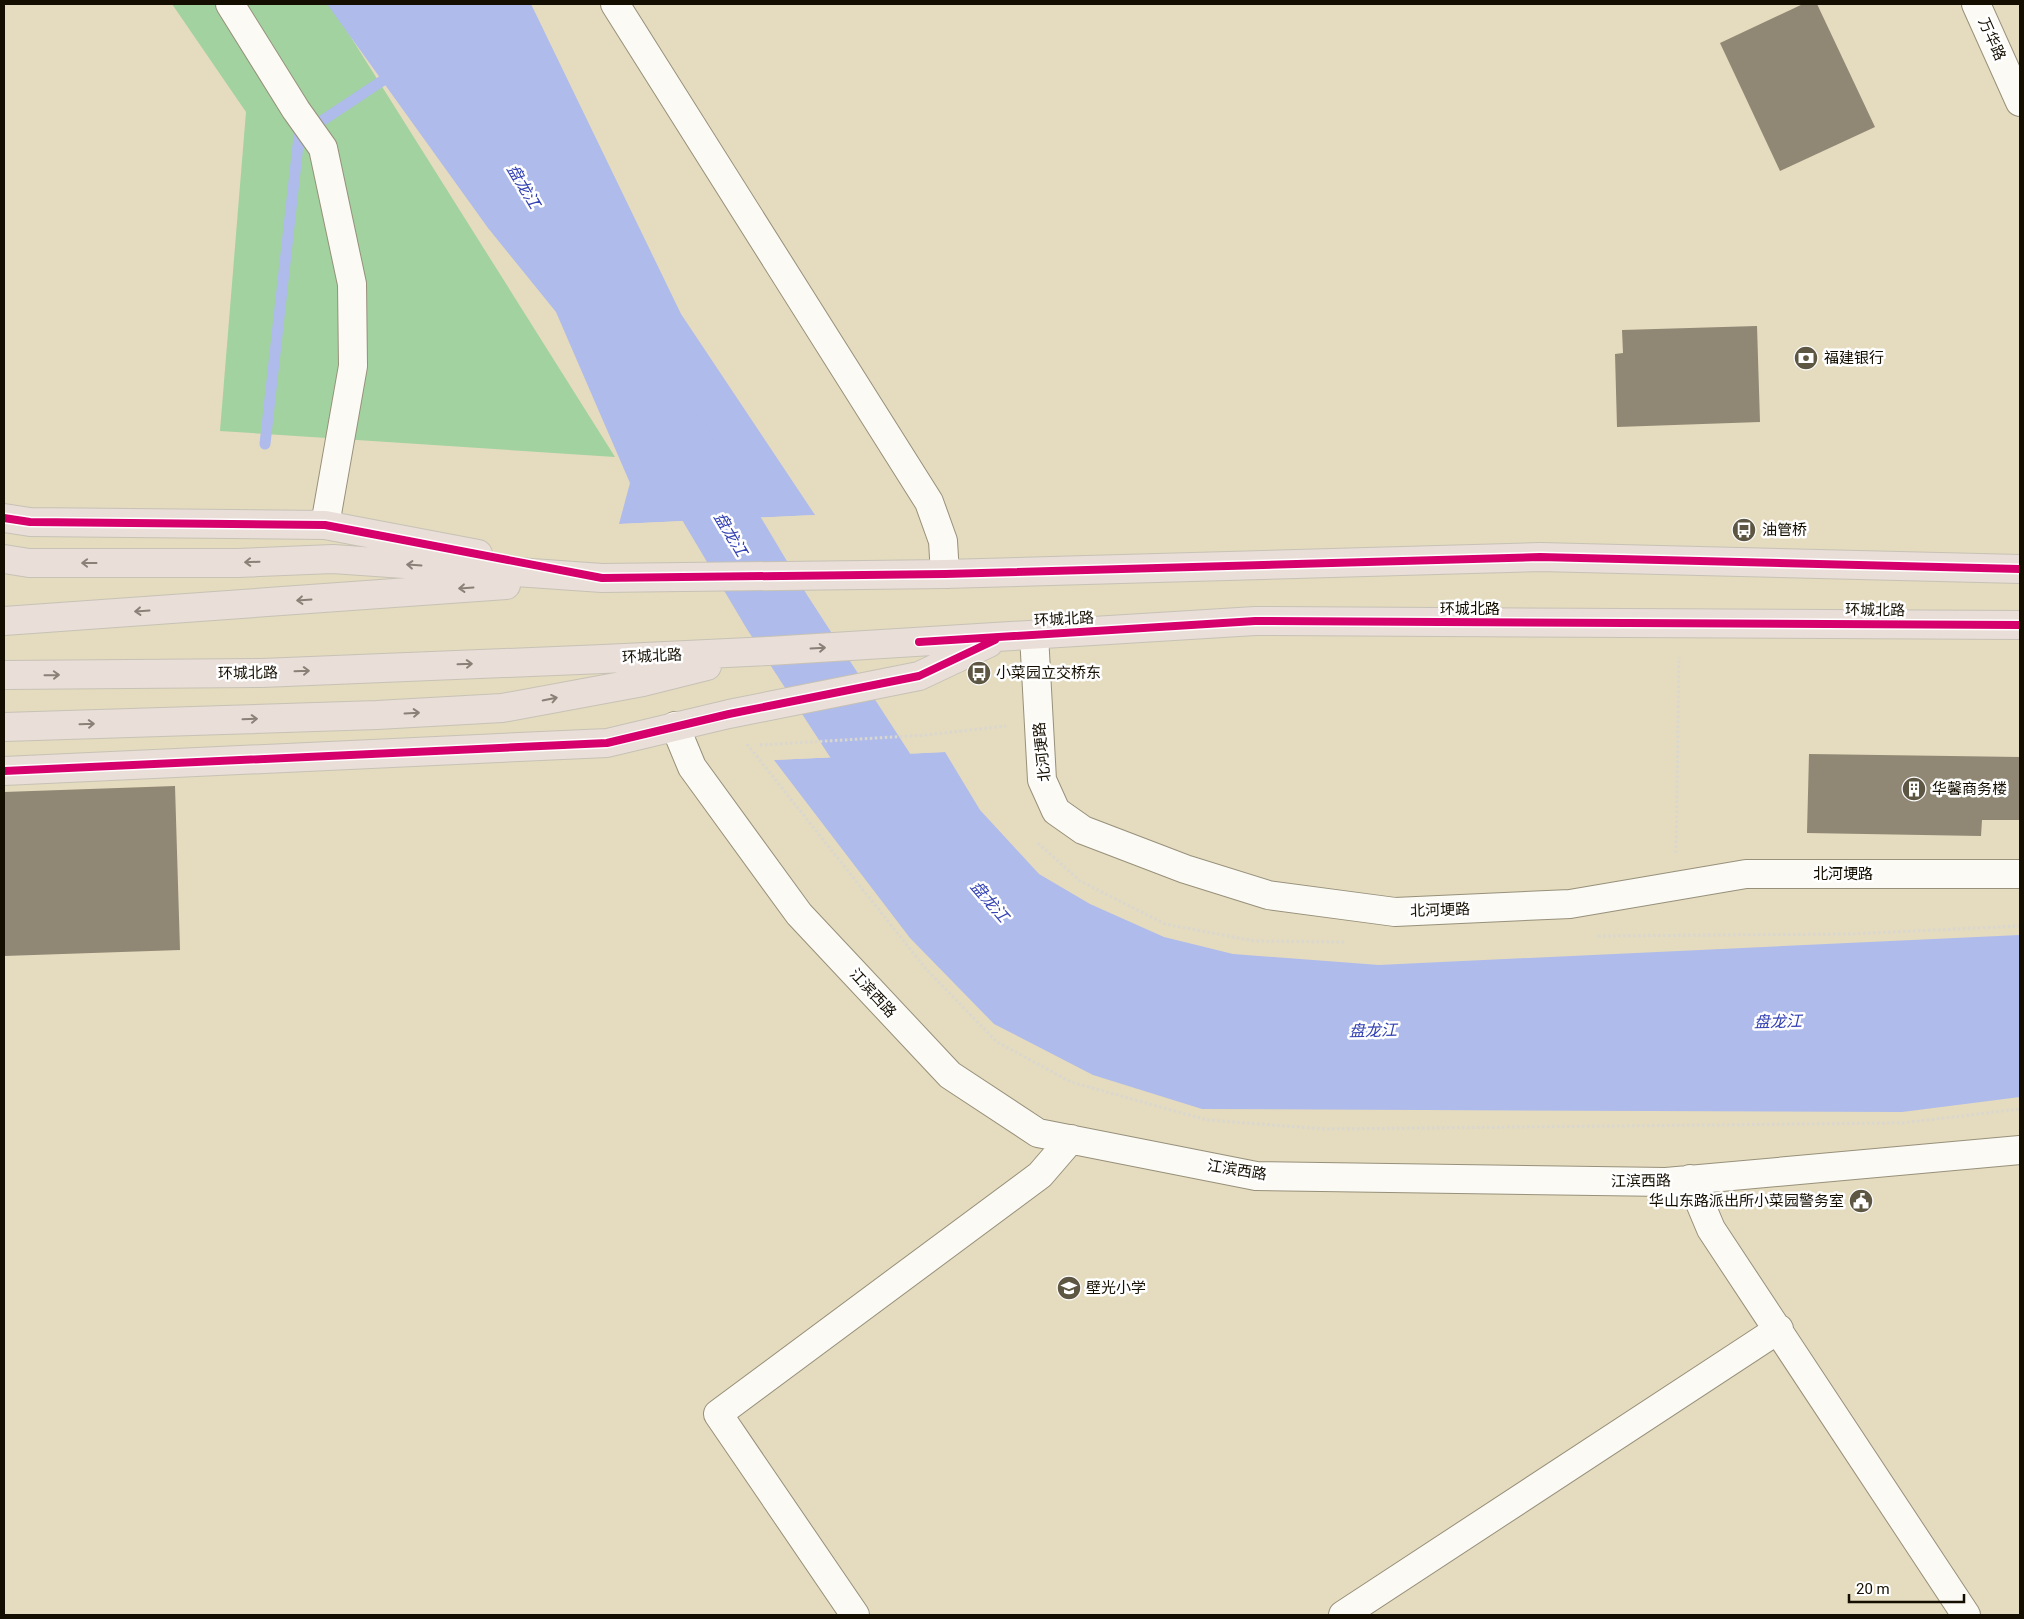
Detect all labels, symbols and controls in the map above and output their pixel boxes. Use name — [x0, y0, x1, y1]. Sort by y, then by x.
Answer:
street label: 万华路 — [1975, 15, 2009, 63]
water label: 盘龙江 — [503, 161, 545, 213]
bank icon: 福建银行 — [1793, 345, 1819, 371]
place label: 福建银行 — [1824, 349, 1884, 367]
water label: 盘龙江 — [710, 509, 752, 561]
bus stop icon: 油管桥 — [1731, 517, 1757, 543]
place label: 油管桥 — [1762, 521, 1807, 539]
one-way arrow — [244, 557, 260, 567]
one-way arrow — [81, 558, 98, 568]
one-way arrow — [406, 560, 422, 569]
one-way arrow — [458, 583, 474, 593]
one-way arrow — [296, 595, 312, 604]
street label: 环城北路 — [1440, 600, 1500, 618]
street label: 环城北路 — [1845, 600, 1905, 620]
one-way arrow — [134, 607, 150, 616]
street label: 环城北路 — [1034, 608, 1094, 630]
one-way arrow — [810, 643, 826, 652]
street label: 环城北路 — [622, 645, 682, 667]
one-way arrow — [457, 660, 473, 669]
bus stop icon: 小菜园立交桥东 — [966, 660, 992, 686]
street label: 环城北路 — [218, 663, 278, 683]
place label: 小菜园立交桥东 — [996, 664, 1101, 682]
one-way arrow — [294, 667, 310, 676]
one-way arrow — [44, 670, 60, 680]
one-way arrow — [542, 694, 558, 703]
one-way arrow — [404, 708, 420, 717]
one-way arrow — [242, 714, 258, 724]
one-way arrow — [79, 720, 95, 729]
street label: 北河埂路 — [1030, 721, 1054, 783]
building icon: 华馨商务楼 — [1901, 776, 1927, 802]
place label: 华馨商务楼 — [1932, 780, 2007, 798]
street label: 北河埂路 — [1813, 865, 1873, 883]
water label: 盘龙江 — [967, 877, 1014, 927]
street label: 北河埂路 — [1410, 900, 1470, 920]
street label: 江滨西路 — [846, 965, 900, 1021]
water label: 盘龙江 — [1754, 1012, 1804, 1031]
water label: 盘龙江 — [1349, 1021, 1399, 1040]
street label: 江滨西路 — [1206, 1156, 1268, 1184]
street label: 江滨西路 — [1611, 1171, 1671, 1191]
public building icon: 华山东路派出所小菜园警务室 — [1848, 1188, 1874, 1214]
place label: 华山东路派出所小菜园警务室 — [1649, 1192, 1844, 1210]
school or university icon: 壁光小学 — [1056, 1275, 1082, 1301]
place label: 壁光小学 — [1086, 1279, 1146, 1297]
scale bar — [1849, 1572, 1964, 1604]
text: 20 m — [1856, 1580, 1890, 1598]

